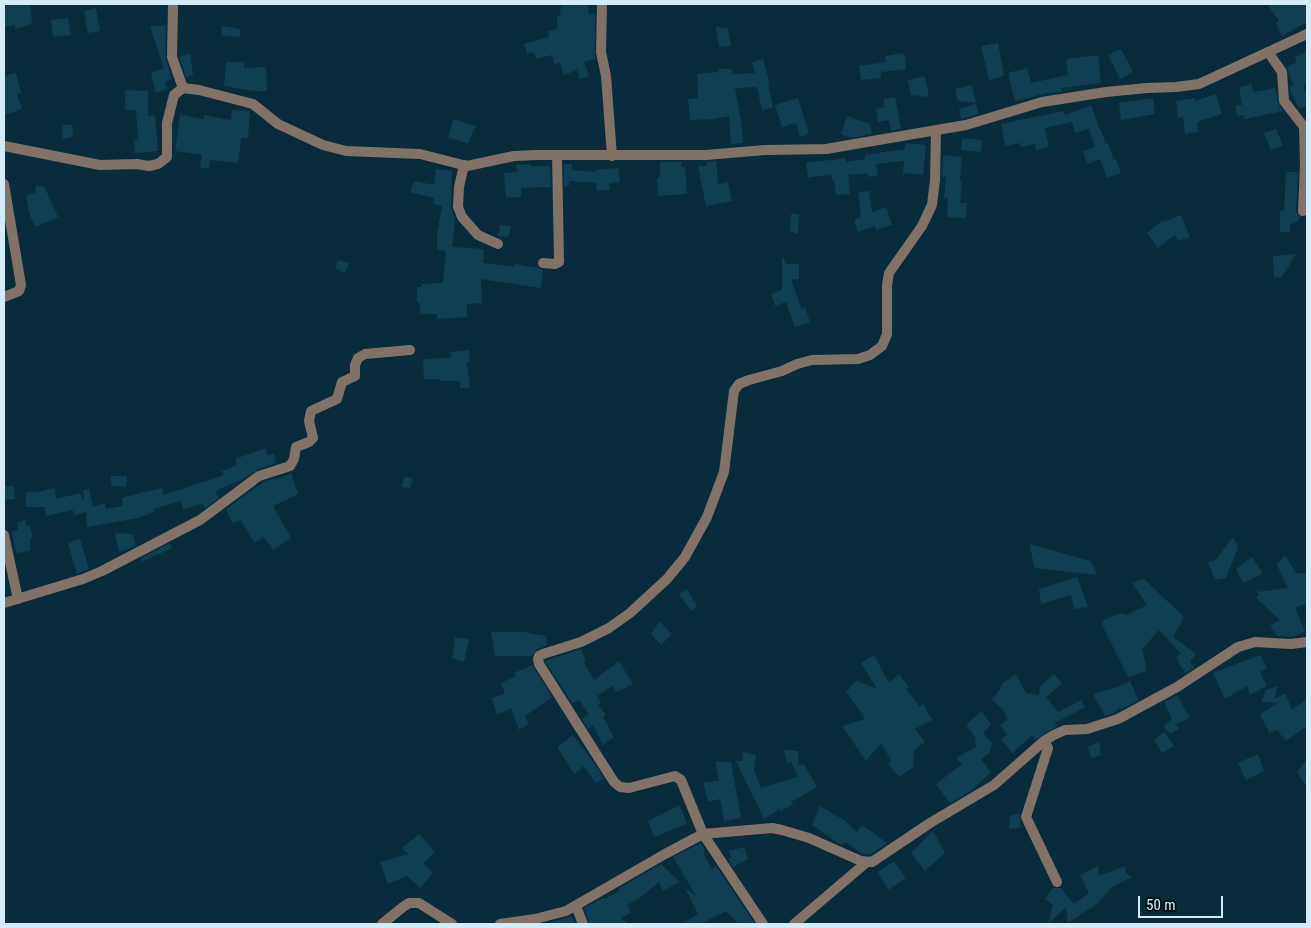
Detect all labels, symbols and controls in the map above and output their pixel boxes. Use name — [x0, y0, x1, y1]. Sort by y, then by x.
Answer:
scale bar — [1141, 886, 1226, 918]
text: 50 m — [1146, 896, 1176, 914]

